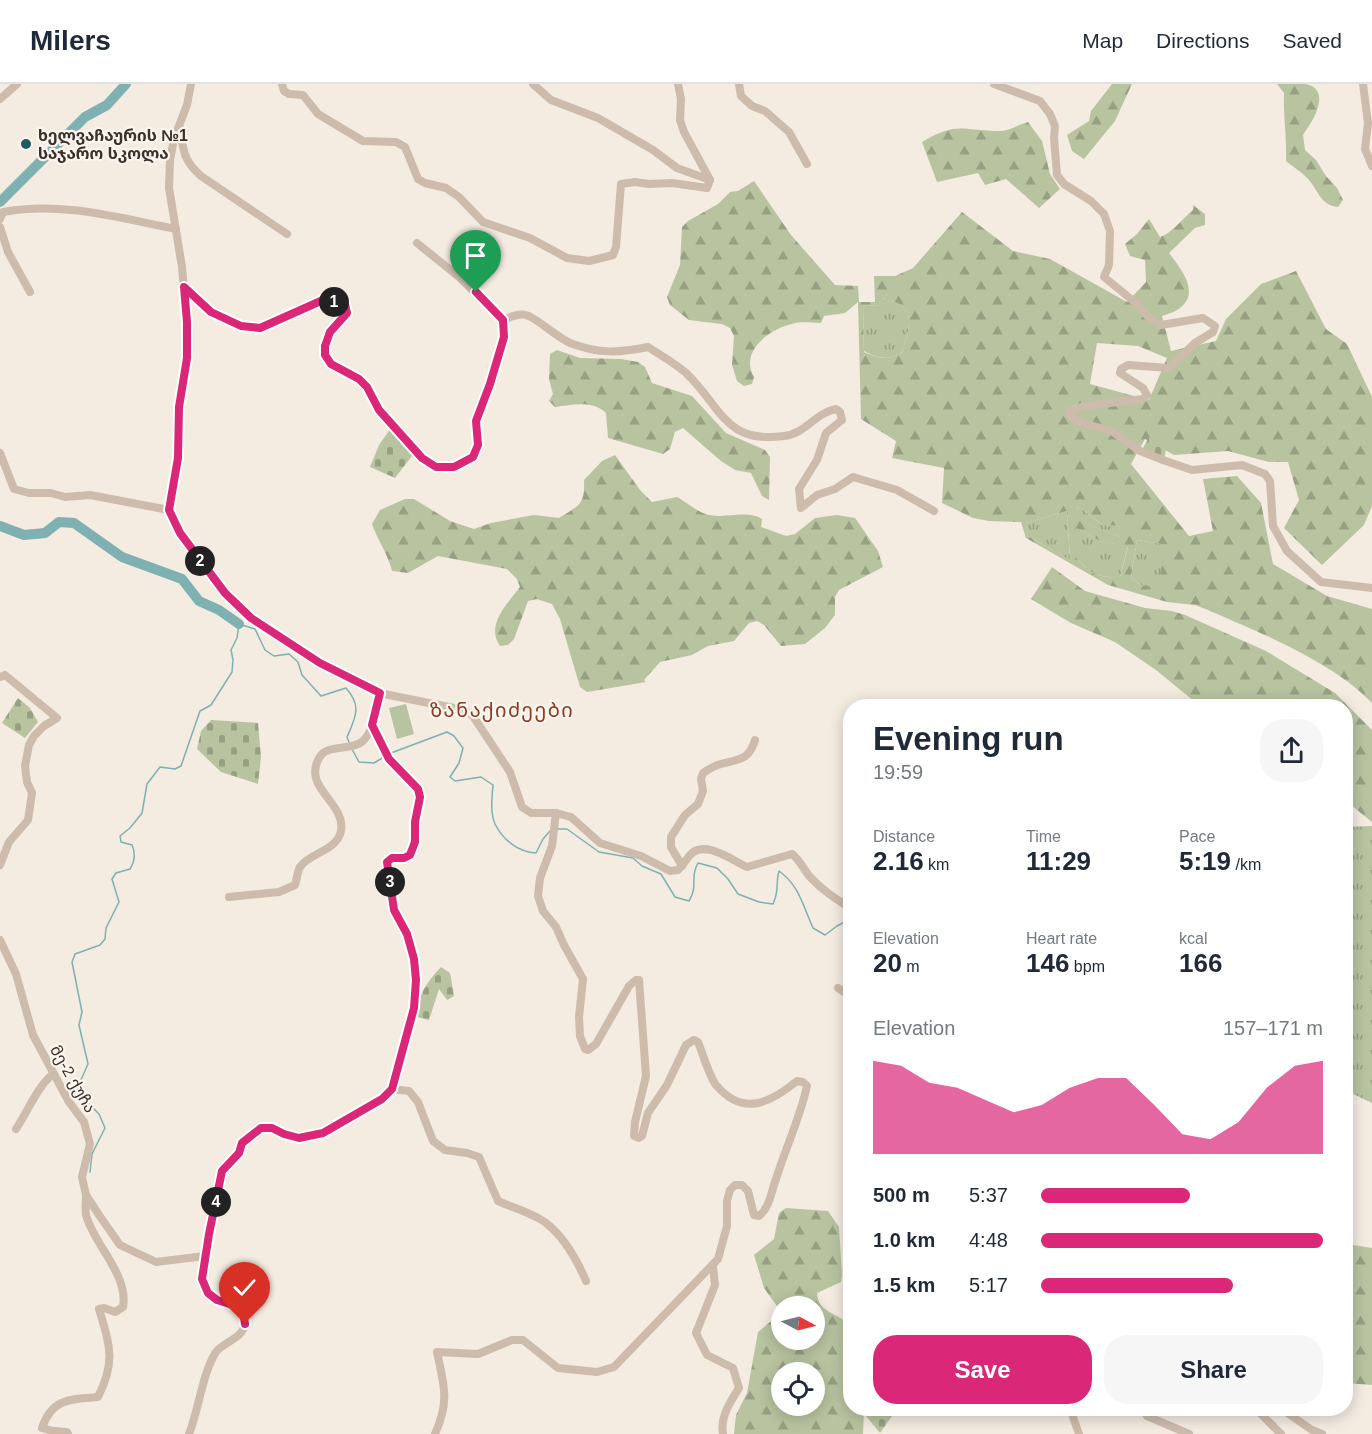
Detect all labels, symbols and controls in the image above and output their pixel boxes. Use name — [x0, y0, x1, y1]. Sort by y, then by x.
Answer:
text: Milers — [30, 25, 111, 56]
text: Map — [1082, 29, 1123, 52]
text: Directions — [1156, 29, 1249, 52]
text: Saved — [1282, 29, 1342, 52]
place label: ხელვაჩაურის №1 საჯარო სკოლა — [38, 127, 188, 164]
marker: ხელვაჩაურის №1 საჯარო სკოლა — [19, 137, 33, 151]
pin — [450, 230, 501, 292]
icon: arrive — [459, 239, 492, 272]
pin: 1 — [319, 287, 349, 317]
text: 1 — [330, 293, 338, 310]
pin: 2 — [185, 546, 215, 576]
text: 2 — [196, 552, 204, 569]
district label: ზანაქიძეები — [430, 699, 574, 722]
button: share — [1260, 719, 1323, 782]
text: Evening run — [873, 720, 1064, 757]
text: 19:59 — [873, 761, 923, 783]
text: Distance — [873, 828, 935, 845]
text: Time — [1026, 828, 1061, 845]
text: Pace — [1179, 828, 1215, 845]
text: 2.16 — [873, 846, 924, 876]
text: 11:29 — [1026, 846, 1091, 876]
text: 5:19 — [1179, 846, 1231, 876]
text: km — [924, 856, 949, 873]
text: /km — [1231, 856, 1261, 873]
pin: 3 — [375, 867, 405, 897]
text: 3 — [386, 873, 394, 890]
text: Elevation — [873, 930, 939, 947]
text: Heart rate — [1026, 930, 1097, 947]
text: kcal — [1179, 930, 1207, 947]
text: 20 — [873, 948, 902, 978]
text: 146 — [1026, 948, 1069, 978]
text: 166 — [1179, 948, 1222, 978]
text: m — [902, 958, 920, 975]
text: bpm — [1069, 958, 1105, 975]
text: Elevation — [873, 1017, 955, 1039]
text: 157–171 m — [1223, 1017, 1323, 1039]
street label: მე-2 ქუჩა — [46, 1042, 99, 1116]
text: 500 m — [873, 1184, 930, 1206]
text: 5:37 — [969, 1184, 1008, 1206]
pin: 4 — [201, 1187, 231, 1217]
text: 4 — [212, 1193, 220, 1210]
text: 1.0 km — [873, 1229, 935, 1251]
text: 4:48 — [969, 1229, 1008, 1251]
pin — [219, 1262, 270, 1324]
icon: check — [228, 1271, 261, 1304]
text: 1.5 km — [873, 1274, 935, 1296]
text: 5:17 — [969, 1274, 1008, 1296]
north arrow — [771, 1296, 825, 1350]
map controls — [771, 1296, 825, 1416]
button: Save — [873, 1335, 1092, 1404]
button: Share — [1104, 1335, 1323, 1404]
button: locate — [771, 1362, 825, 1416]

